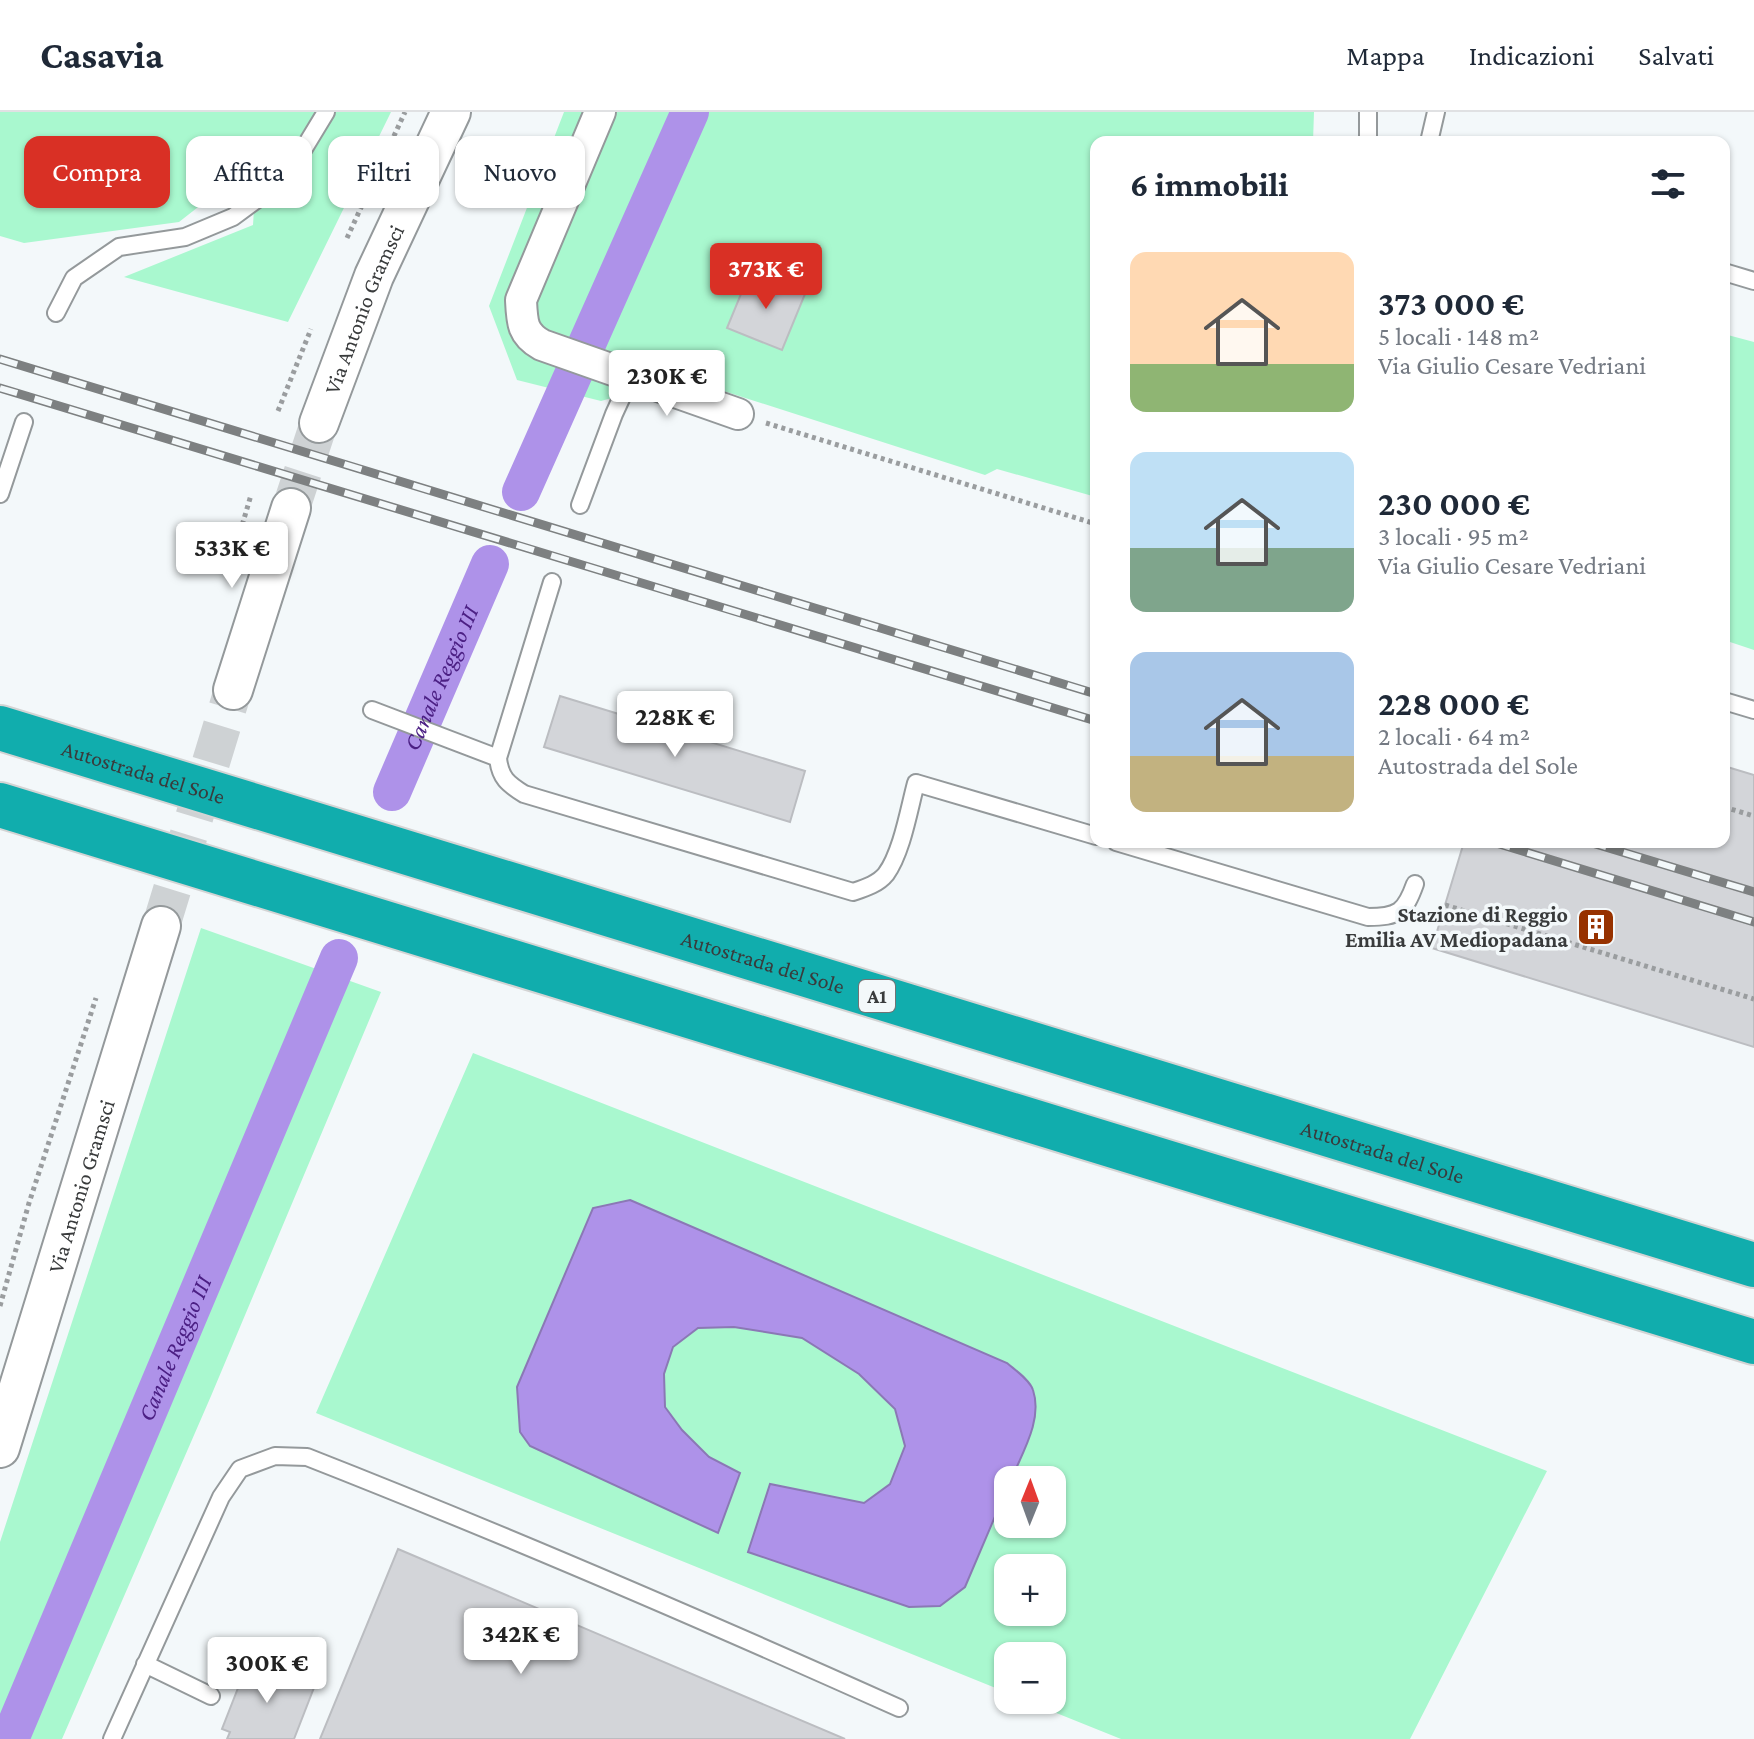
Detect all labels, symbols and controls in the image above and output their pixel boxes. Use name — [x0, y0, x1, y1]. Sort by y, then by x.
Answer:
text: Casavia — [40, 34, 164, 76]
text: Mappa — [1346, 40, 1425, 71]
text: Indicazioni — [1469, 40, 1594, 71]
text: Salvati — [1638, 40, 1714, 71]
chip: Compra — [24, 136, 170, 208]
chip: Affitta — [186, 136, 312, 208]
chip: Filtri — [328, 136, 439, 208]
chip: Nuovo — [455, 136, 585, 208]
icon: filters — [1646, 162, 1690, 206]
text: 6 immobili — [1130, 166, 1288, 203]
street label: Via Antonio Gramsci — [319, 221, 409, 398]
pin: 373K € — [701, 243, 831, 311]
text: 373K € — [728, 254, 804, 283]
icon: home — [1194, 284, 1290, 380]
text: 373 000 € — [1378, 285, 1524, 322]
text: 5 locali · 148 m² — [1378, 322, 1539, 351]
pin: 230K € — [602, 350, 732, 418]
text: Via Giulio Cesare Vedriani — [1378, 351, 1646, 380]
text: 230K € — [627, 361, 707, 390]
icon: home — [1194, 484, 1290, 580]
text: 230 000 € — [1378, 485, 1530, 522]
pin: 533K € — [167, 522, 297, 590]
text: 3 locali · 95 m² — [1378, 522, 1529, 551]
text: 533K € — [194, 533, 270, 562]
text: Via Giulio Cesare Vedriani — [1378, 551, 1646, 580]
water label: Canale Reggio III — [398, 601, 484, 754]
icon: home — [1194, 684, 1290, 780]
text: 228 000 € — [1378, 685, 1529, 722]
pin: 228K € — [610, 691, 740, 759]
text: 228K € — [635, 702, 715, 731]
text: 2 locali · 64 m² — [1378, 722, 1530, 751]
street label: Autostrada del Sole — [59, 736, 228, 809]
text: Autostrada del Sole — [1378, 751, 1578, 780]
place label: Stazione di Reggio Emilia AV Mediopadana — [1345, 902, 1568, 952]
building icon: Stazione di Reggio Emilia AV Mediopadana — [1575, 906, 1617, 948]
street label: Autostrada del Sole — [678, 925, 847, 999]
road number: A1 — [859, 980, 895, 1012]
street label: Via Antonio Gramsci — [43, 1096, 120, 1276]
street label: Autostrada del Sole — [1298, 1115, 1467, 1189]
water label: Canale Reggio III — [132, 1271, 217, 1425]
north arrow — [994, 1466, 1066, 1538]
map controls — [994, 1466, 1066, 1714]
button: + — [994, 1554, 1066, 1626]
pin: 342K € — [456, 1608, 586, 1676]
text: 342K € — [482, 1619, 560, 1648]
pin: 300K € — [202, 1637, 332, 1705]
button: − — [994, 1642, 1066, 1714]
text: 300K € — [226, 1648, 308, 1677]

